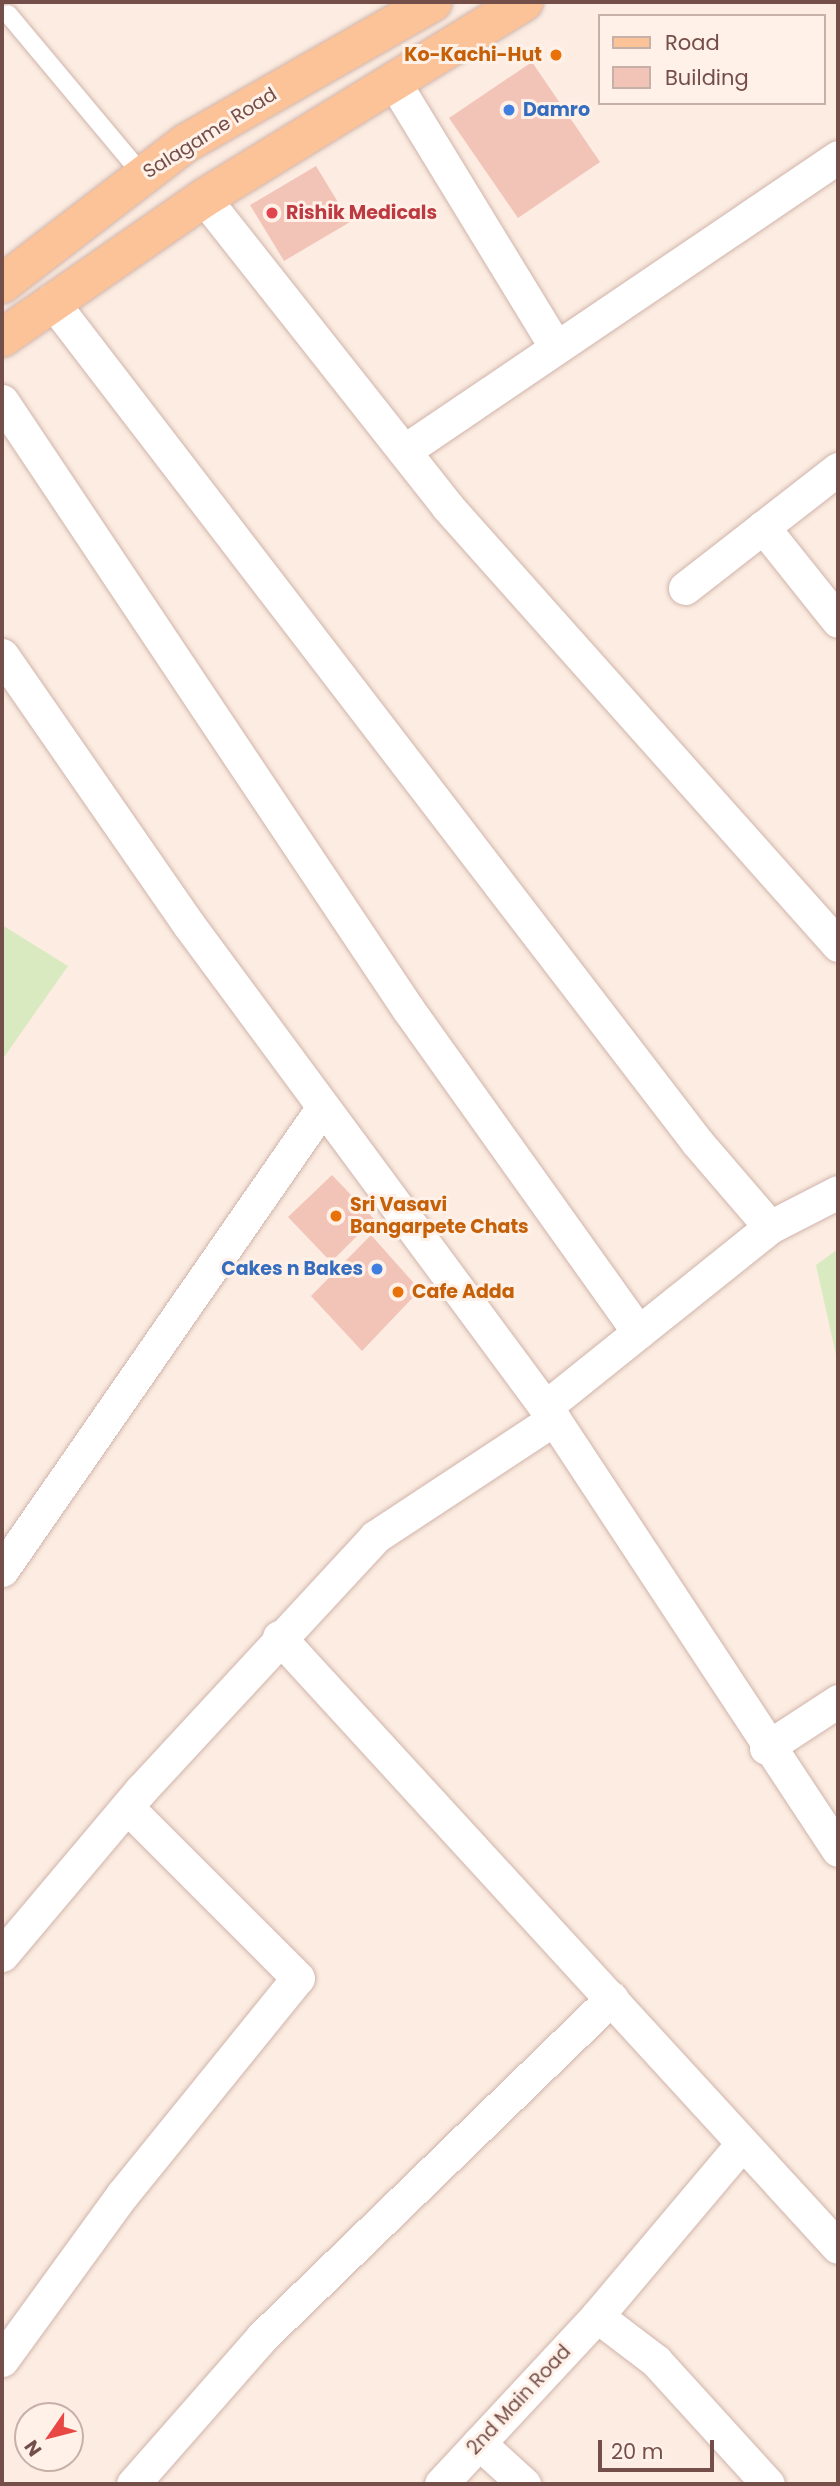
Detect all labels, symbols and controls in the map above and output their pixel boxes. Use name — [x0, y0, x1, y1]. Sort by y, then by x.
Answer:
legend — [598, 14, 826, 105]
text: Road — [665, 28, 720, 57]
place label: Ko-Kachi-Hut — [404, 44, 542, 66]
marker: Ko-Kachi-Hut — [548, 47, 564, 63]
text: Building — [665, 63, 749, 92]
street label: Salagame Road — [139, 83, 281, 183]
place label: Damro — [523, 99, 590, 121]
marker: Damro — [501, 102, 517, 118]
place label: Rishik Medicals — [286, 202, 437, 224]
marker: Rishik Medicals — [264, 205, 280, 221]
place label: Sri Vasavi Bangarpete Chats — [350, 1194, 529, 1238]
marker: Sri Vasavi Bangarpete Chats — [328, 1208, 344, 1224]
place label: Cakes n Bakes — [221, 1258, 363, 1280]
marker: Cakes n Bakes — [369, 1261, 385, 1277]
place label: Cafe Adda — [412, 1281, 515, 1303]
marker: Cafe Adda — [390, 1284, 406, 1300]
street label: 2nd Main Road — [462, 2340, 576, 2460]
north arrow — [14, 2402, 84, 2472]
scale bar — [602, 2426, 718, 2470]
text: N — [18, 2435, 48, 2462]
text: 20 m — [611, 2437, 664, 2466]

